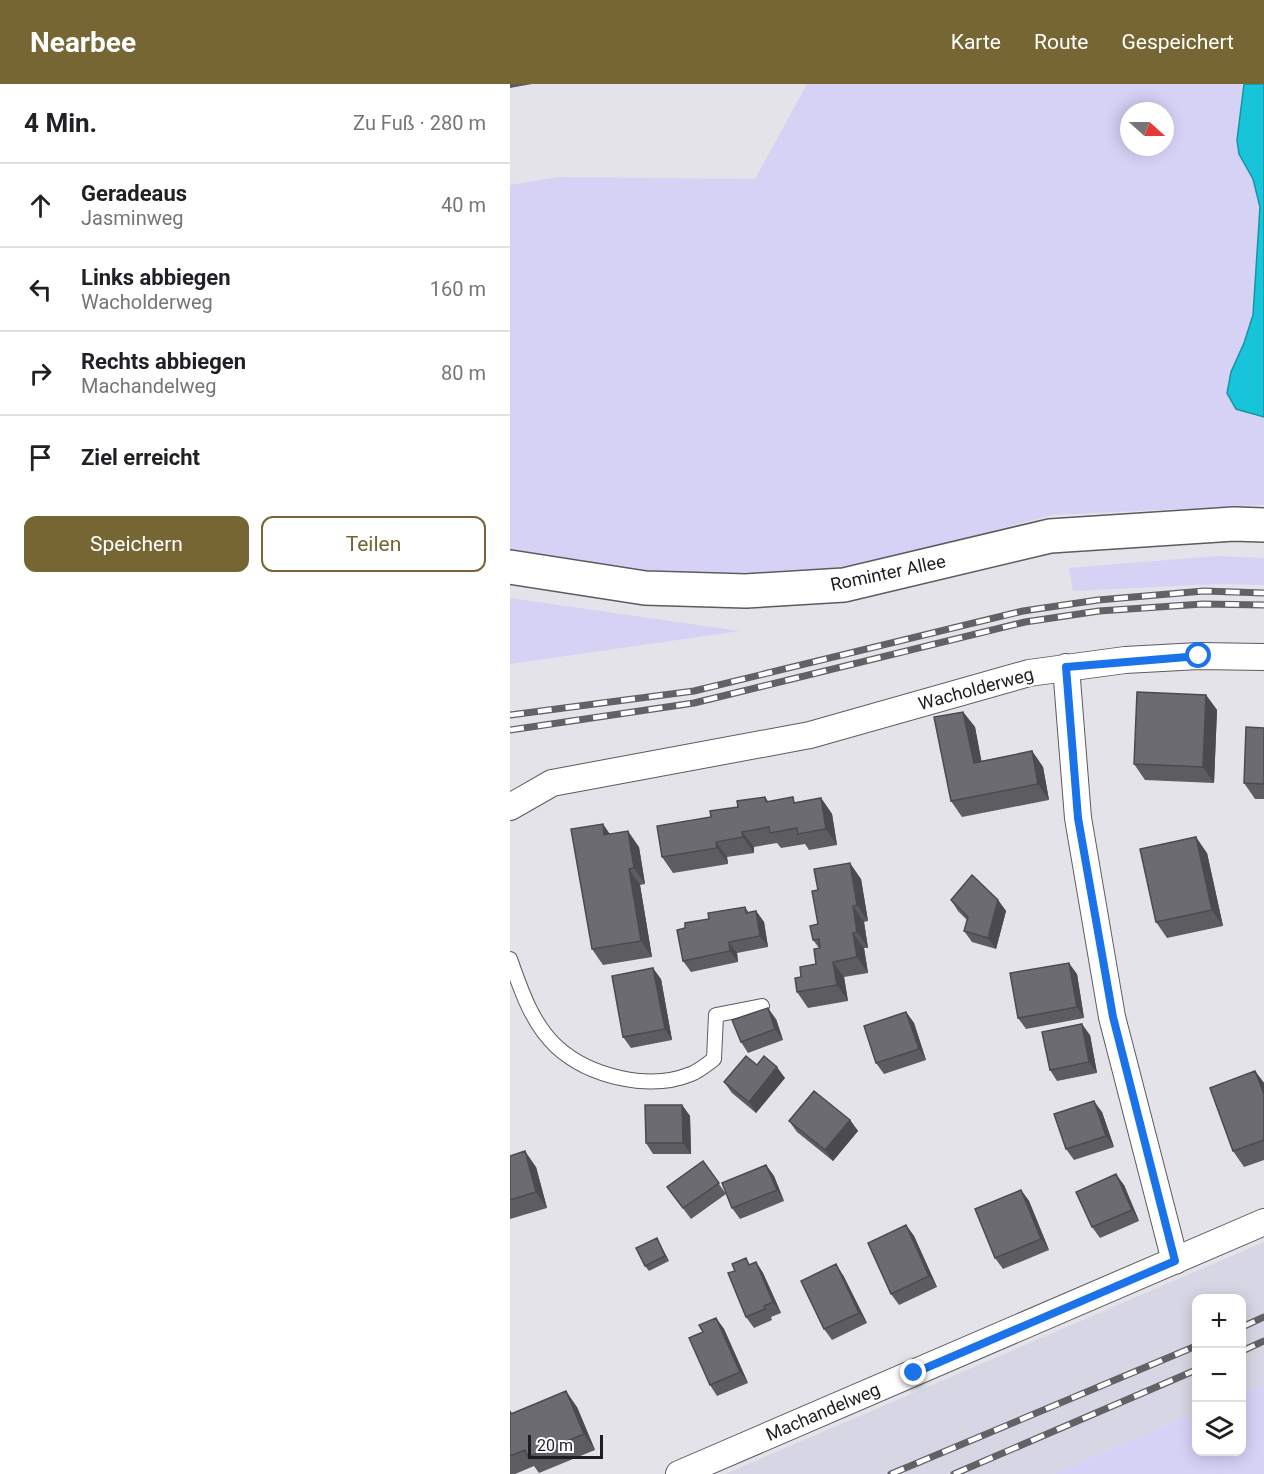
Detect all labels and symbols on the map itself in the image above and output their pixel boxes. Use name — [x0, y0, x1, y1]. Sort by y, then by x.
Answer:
north arrow — [1120, 102, 1174, 156]
street label: Rominter Allee — [828, 550, 947, 595]
route start — [1185, 642, 1211, 668]
street label: Wacholderweg — [916, 663, 1036, 714]
route end — [900, 1359, 926, 1385]
street label: Machandelweg — [763, 1378, 883, 1445]
scale bar — [528, 1432, 603, 1460]

